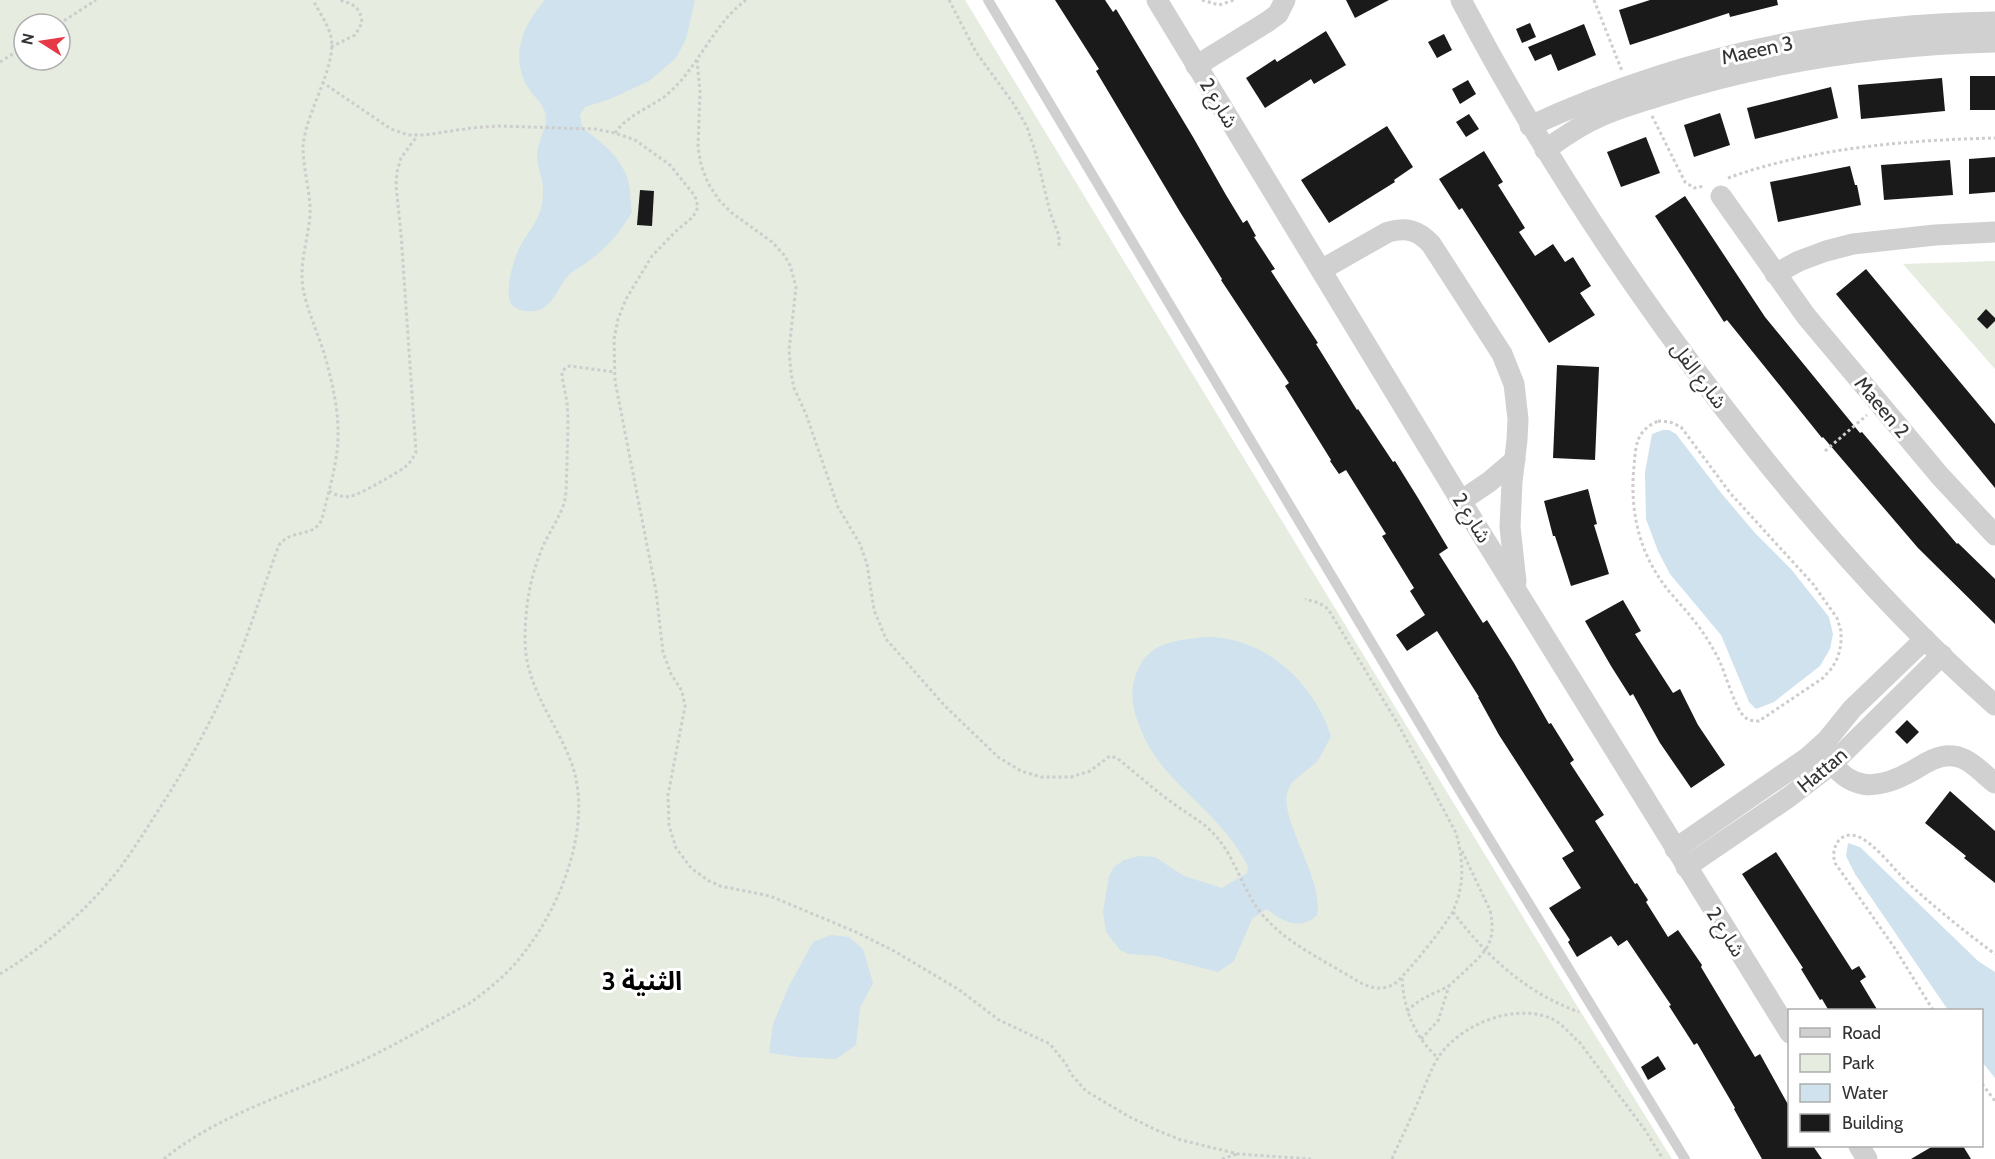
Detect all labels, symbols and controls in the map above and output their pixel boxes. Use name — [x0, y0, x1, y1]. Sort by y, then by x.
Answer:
north arrow — [12, 12, 72, 72]
text: N — [17, 31, 38, 46]
street label: Maeen 3 — [1719, 31, 1795, 69]
street label: شارع 2 — [1192, 74, 1243, 134]
street label: شارع الفل — [1664, 337, 1732, 415]
street label: Maeen 2 — [1850, 372, 1914, 442]
street label: شارع 2 — [1445, 489, 1496, 549]
street label: Hattan — [1792, 742, 1852, 798]
street label: شارع 2 — [1699, 903, 1750, 963]
district label: الثنية 3 — [602, 965, 682, 997]
legend — [1788, 1009, 1983, 1147]
text: Road — [1842, 1022, 1881, 1044]
text: Park — [1842, 1052, 1875, 1074]
text: Water — [1842, 1082, 1888, 1104]
text: Building — [1842, 1112, 1904, 1134]

